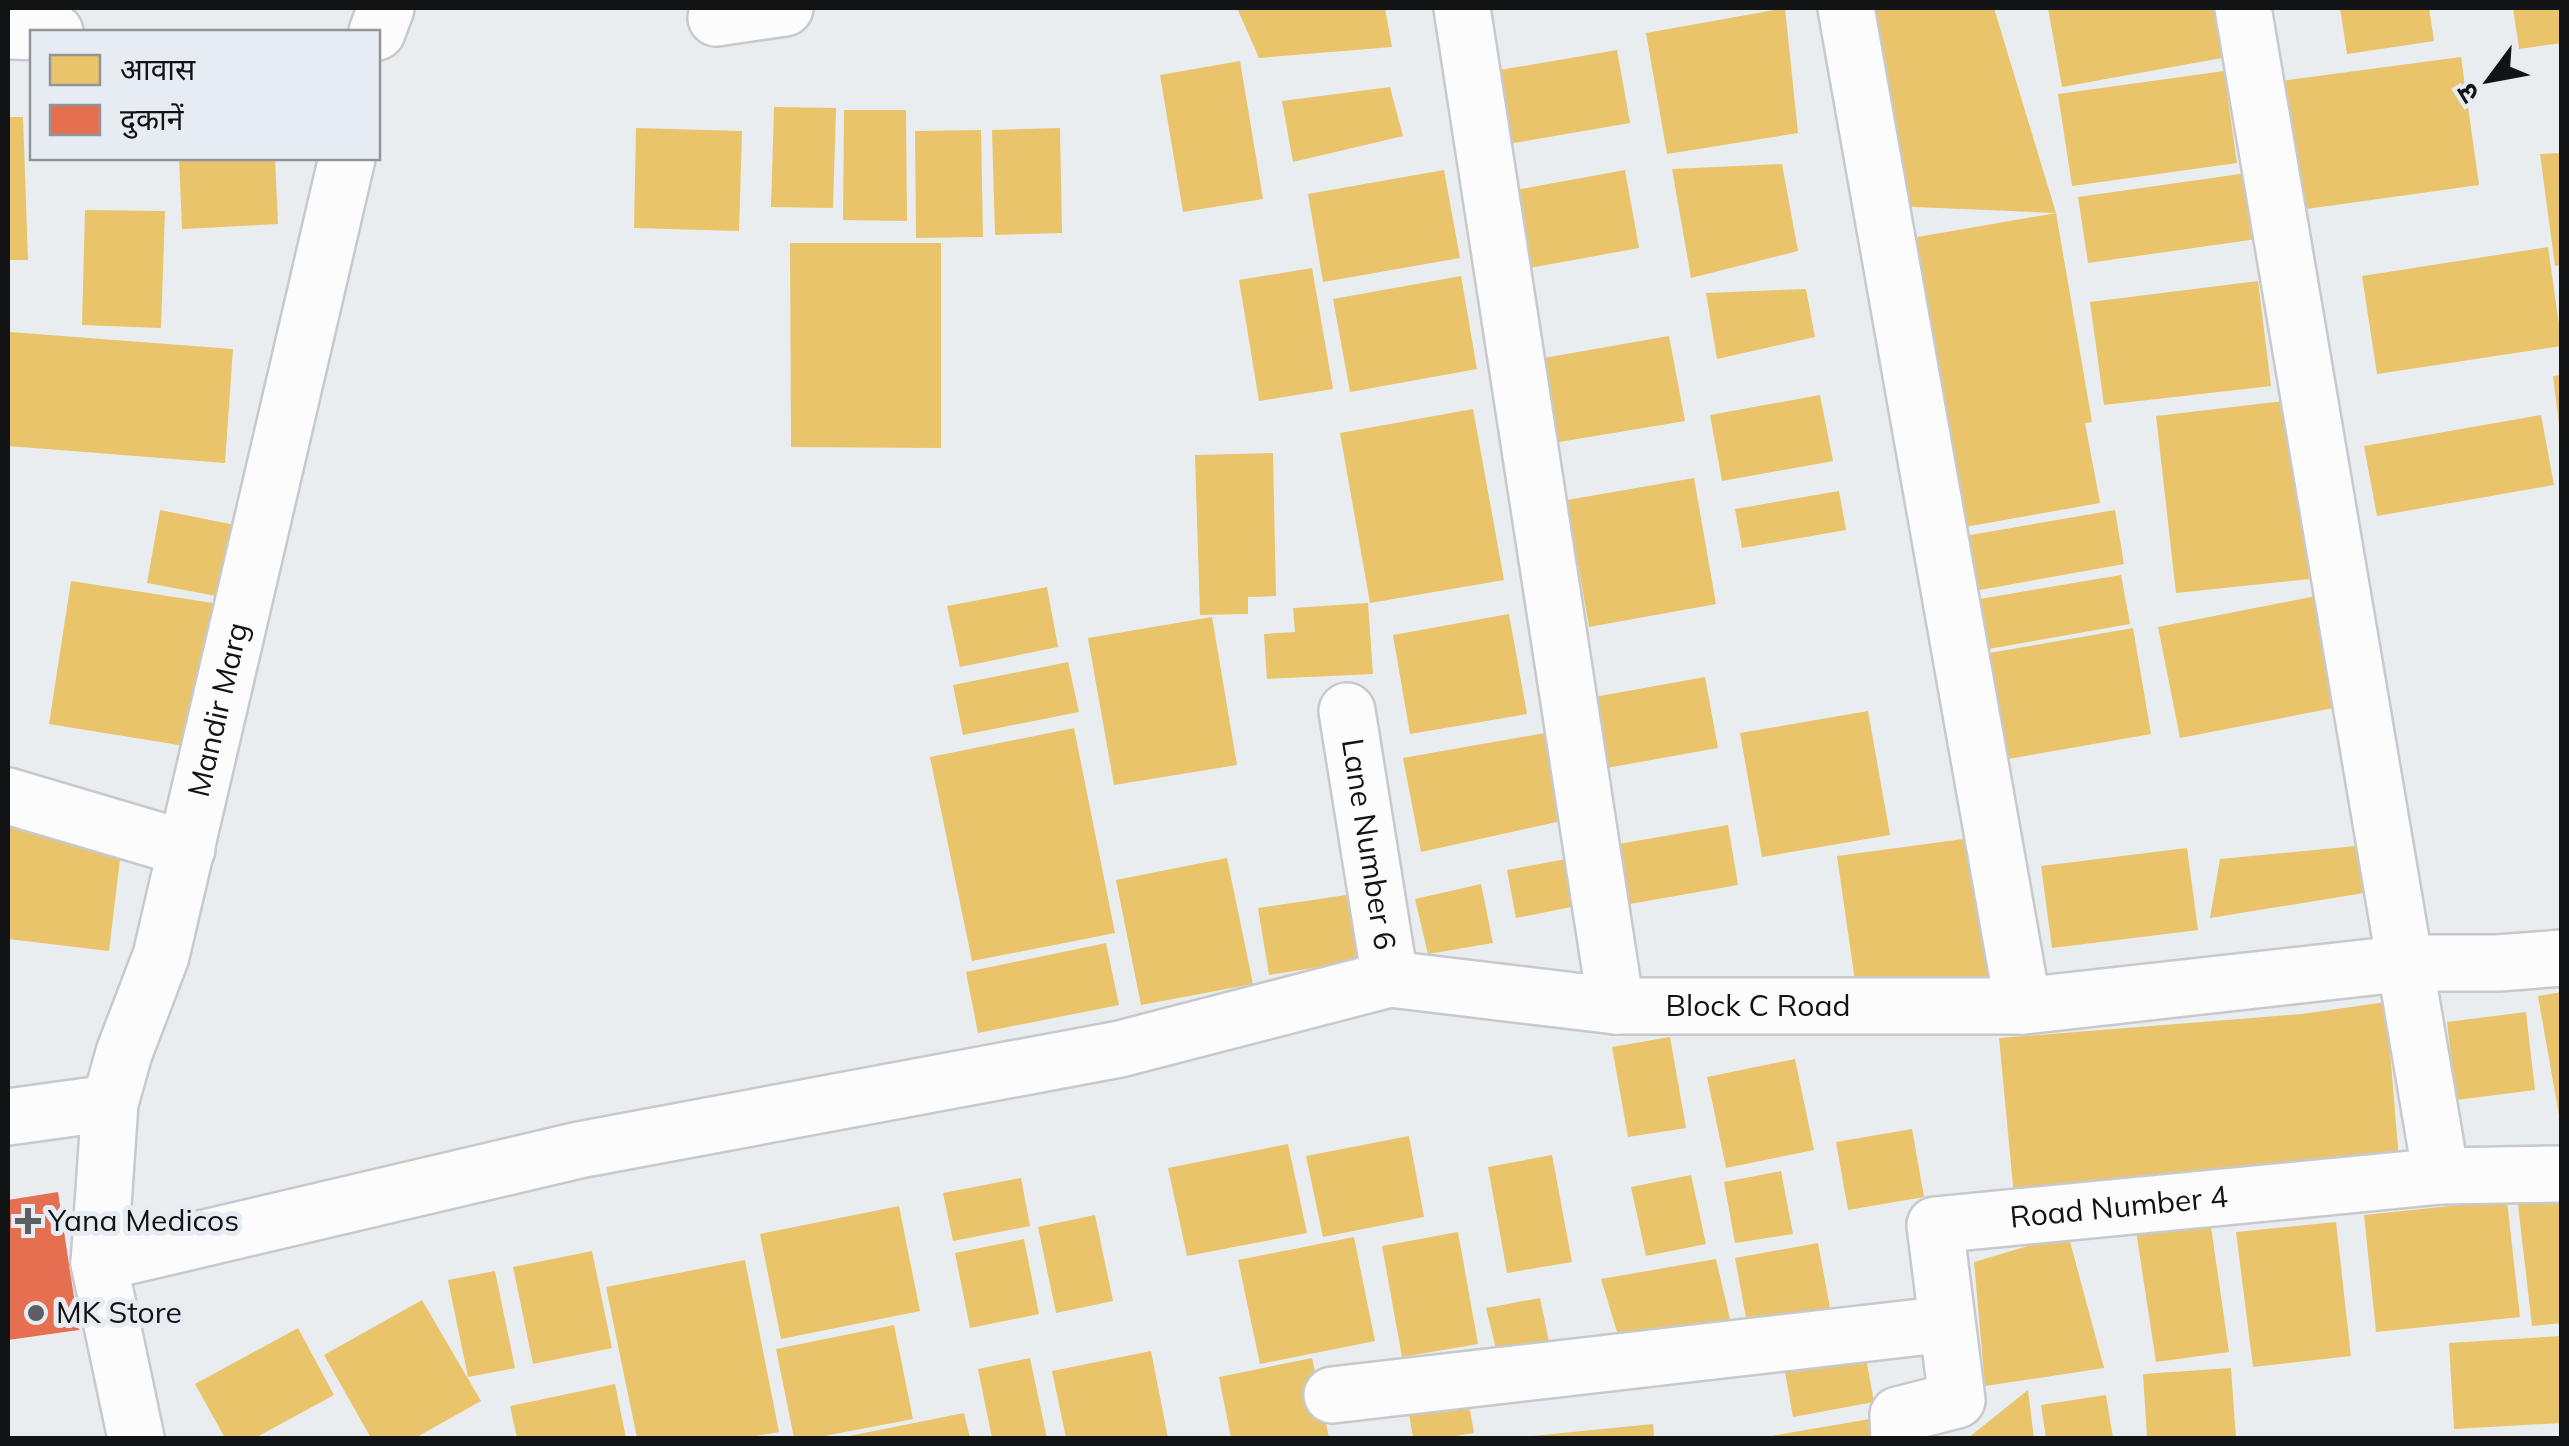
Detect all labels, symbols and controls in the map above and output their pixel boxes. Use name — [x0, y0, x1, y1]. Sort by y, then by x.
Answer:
legend — [30, 30, 380, 160]
north arrow — [2439, 30, 2539, 130]
text: आवास — [120, 50, 196, 88]
text: उ — [2448, 77, 2487, 110]
text: दुकानें — [120, 100, 185, 139]
street label: Mandir Marg — [179, 618, 256, 800]
street label: Lane Number 6 — [1334, 736, 1405, 952]
street label: Block C Road — [1666, 986, 1850, 1024]
street label: Road Number 4 — [2008, 1177, 2229, 1236]
place label: Yana Medicos — [47, 1201, 239, 1239]
marker: Yana Medicos — [17, 1210, 39, 1232]
place label: MK Store — [56, 1293, 182, 1331]
marker: MK Store — [25, 1302, 47, 1324]

